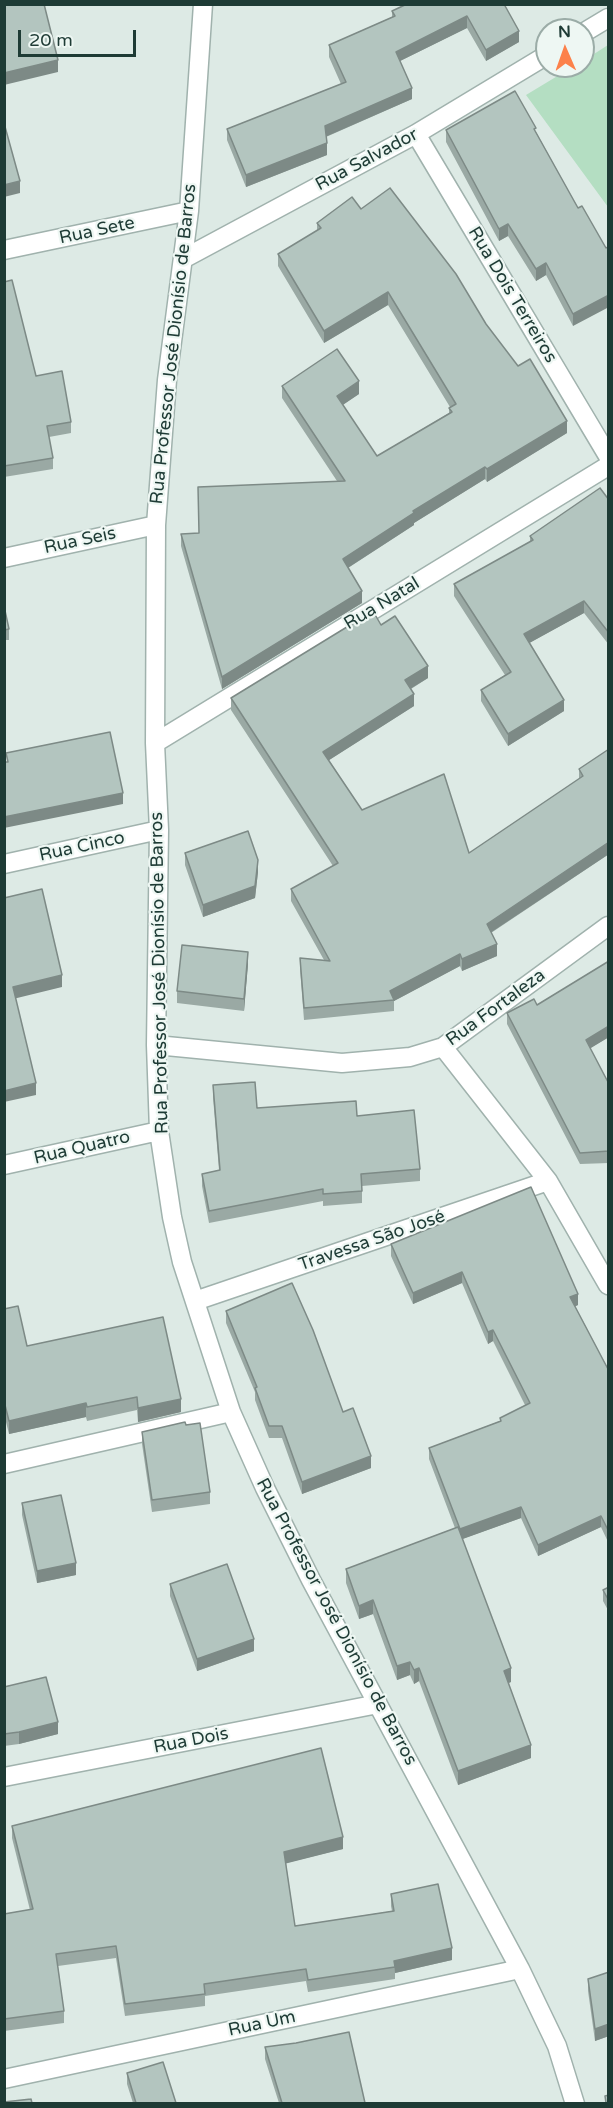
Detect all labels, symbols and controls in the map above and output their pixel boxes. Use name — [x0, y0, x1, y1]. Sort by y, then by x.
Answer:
scale bar — [21, 18, 140, 56]
north arrow — [535, 18, 595, 78]
text: N — [558, 22, 571, 42]
text: 20 m — [29, 29, 73, 51]
street label: Rua Salvador — [312, 124, 422, 196]
street label: Rua Professor José Dionísio de Barros — [146, 183, 202, 505]
street label: Rua Sete — [57, 212, 137, 250]
street label: Rua Dois Terreiros — [463, 223, 561, 367]
street label: Rua Seis — [42, 523, 118, 559]
street label: Rua Natal — [340, 573, 424, 635]
street label: Rua Professor José Dionísio de Barros — [146, 812, 174, 1134]
street label: Rua Cinco — [37, 827, 127, 867]
street label: Rua Fortaleza — [442, 965, 550, 1051]
street label: Rua Quatro — [32, 1126, 132, 1170]
street label: Travessa São José — [296, 1206, 448, 1276]
street label: Rua Professor José Dionísio de Barros — [251, 1475, 421, 1769]
street label: Rua Dois — [152, 1723, 230, 1759]
street label: Rua Um — [226, 2006, 298, 2042]

